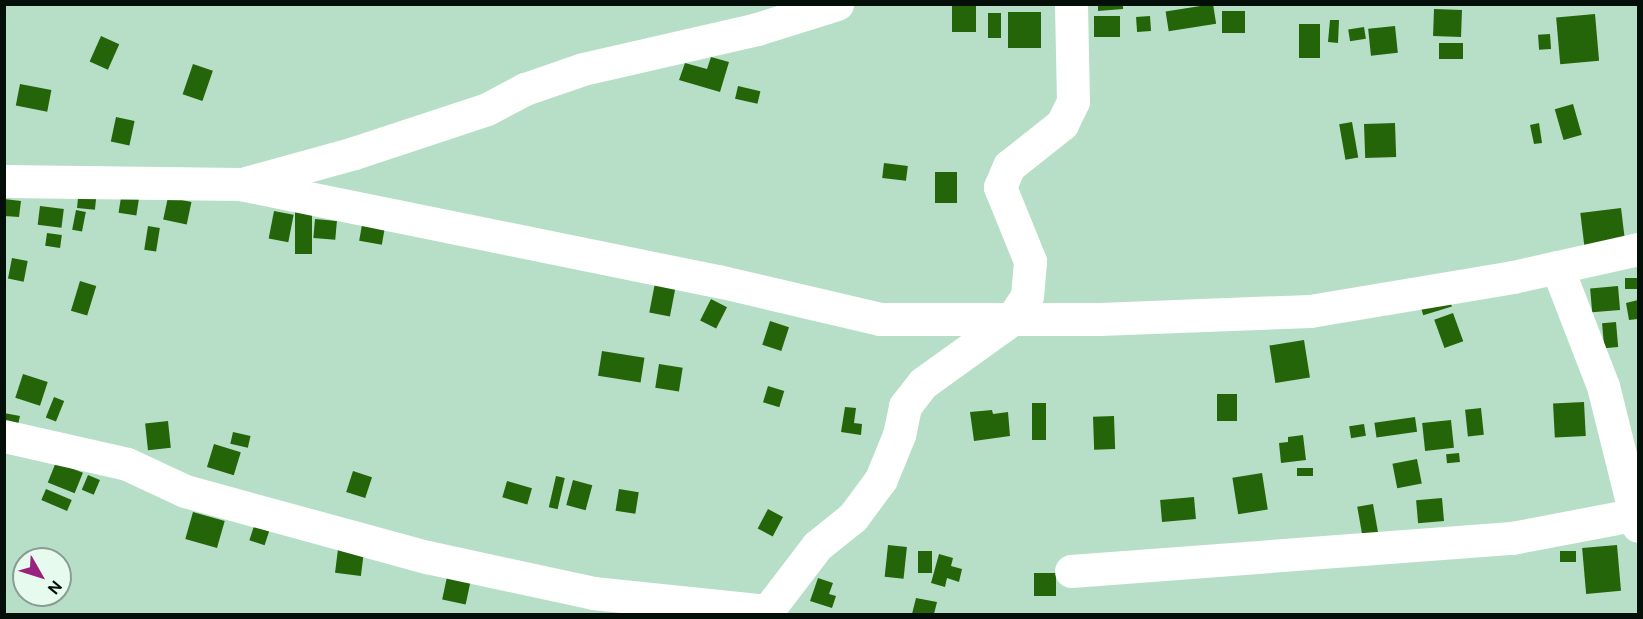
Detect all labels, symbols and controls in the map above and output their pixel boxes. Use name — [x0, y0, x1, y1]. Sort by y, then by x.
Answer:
north arrow — [12, 547, 72, 607]
text: N — [43, 576, 67, 599]

